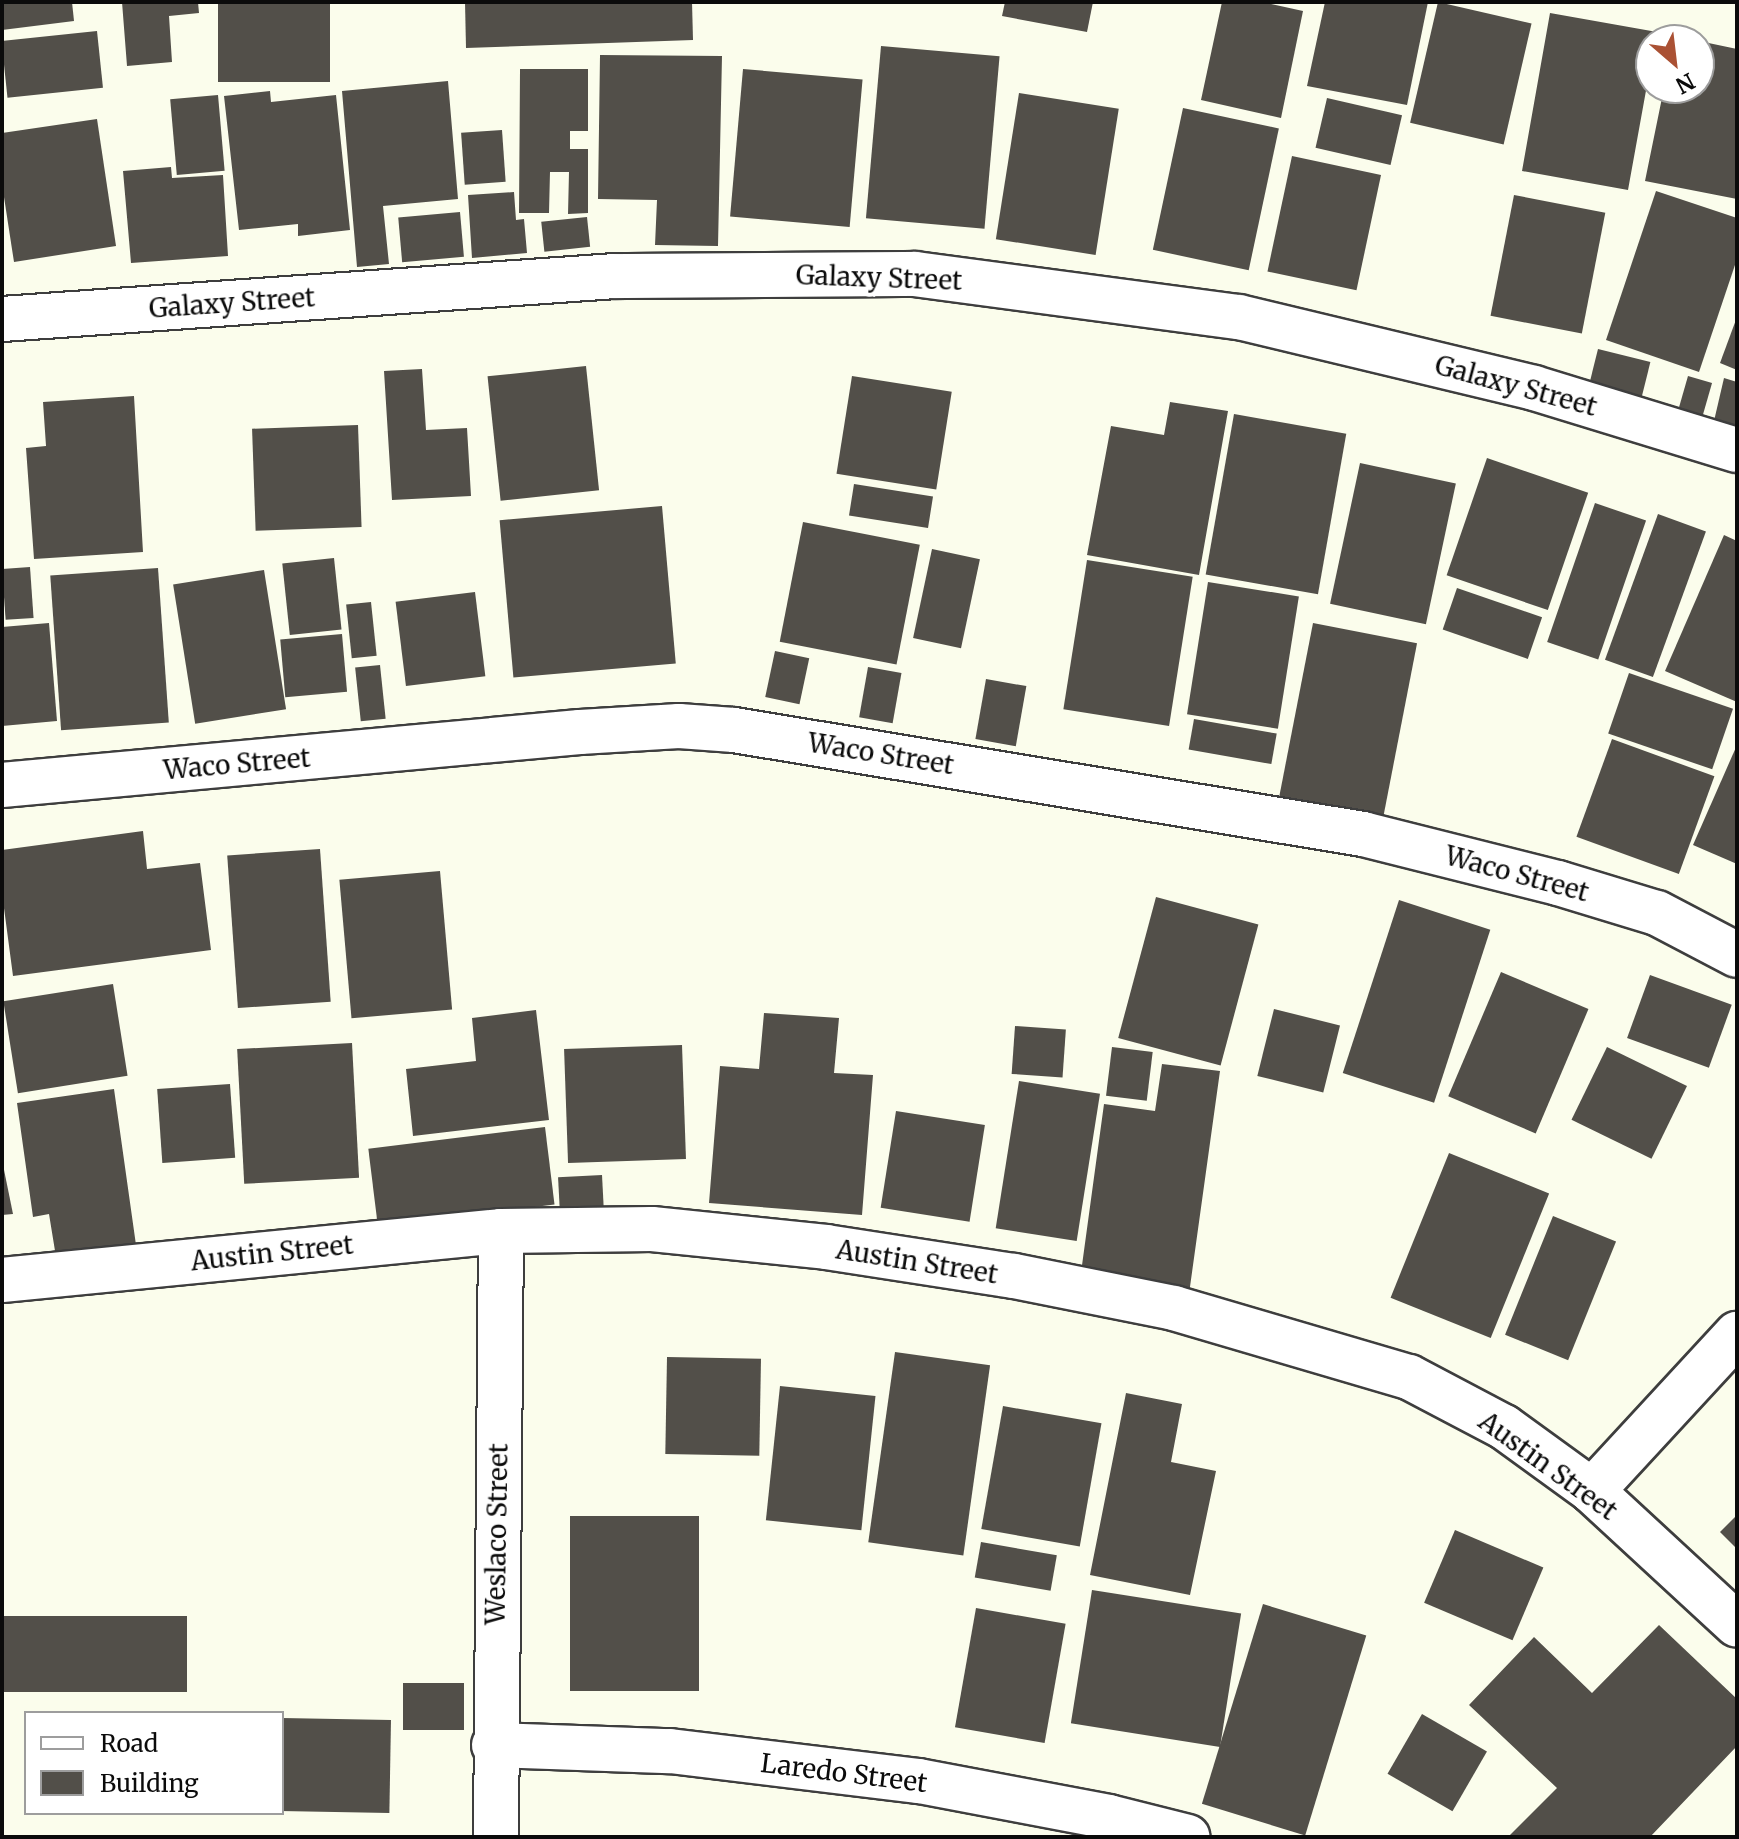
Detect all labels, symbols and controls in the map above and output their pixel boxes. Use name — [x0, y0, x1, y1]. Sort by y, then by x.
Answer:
north arrow — [1635, 24, 1715, 104]
text: N — [1671, 67, 1700, 100]
street label: Galaxy Street — [795, 260, 963, 296]
street label: Galaxy Street — [148, 282, 316, 324]
street label: Galaxy Street — [1432, 349, 1600, 423]
street label: Waco Street — [806, 727, 956, 781]
street label: Waco Street — [162, 742, 312, 786]
street label: Waco Street — [1442, 840, 1592, 908]
street label: Austin Street — [189, 1229, 355, 1277]
street label: Austin Street — [834, 1234, 1000, 1290]
street label: Austin Street — [1473, 1405, 1623, 1527]
street label: Weslaco Street — [480, 1443, 514, 1625]
legend — [24, 1711, 284, 1815]
text: Road — [100, 1728, 158, 1759]
street label: Laredo Street — [759, 1747, 929, 1799]
text: Building — [100, 1768, 199, 1799]

